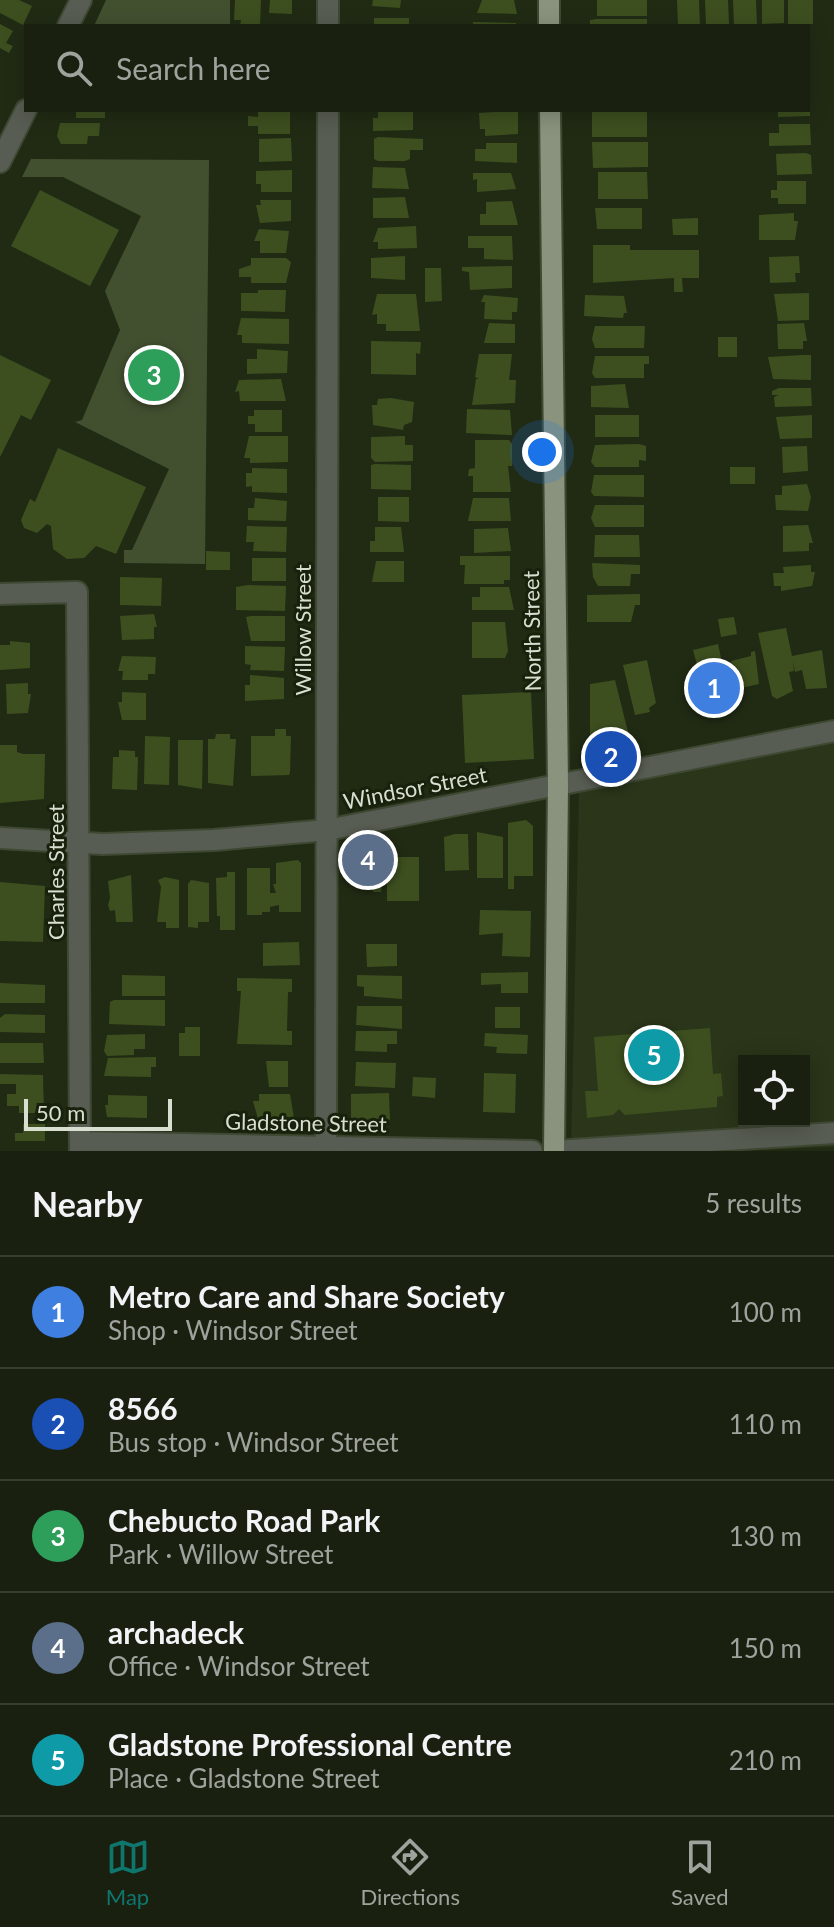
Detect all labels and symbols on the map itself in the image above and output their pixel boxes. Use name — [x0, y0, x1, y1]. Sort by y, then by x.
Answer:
pin: 3 — [128, 345, 180, 405]
your location — [522, 432, 562, 472]
street label: Willow Street — [289, 564, 316, 696]
street label: North Street — [517, 570, 546, 692]
pin: 1 — [688, 658, 740, 718]
pin: 2 — [585, 727, 637, 787]
street label: Windsor Street — [341, 760, 489, 815]
street label: Charles Street — [42, 804, 69, 940]
pin: 4 — [342, 830, 394, 890]
pin: 5 — [628, 1025, 680, 1085]
scale bar — [24, 1095, 172, 1131]
street label: Gladstone Street — [225, 1108, 387, 1137]

